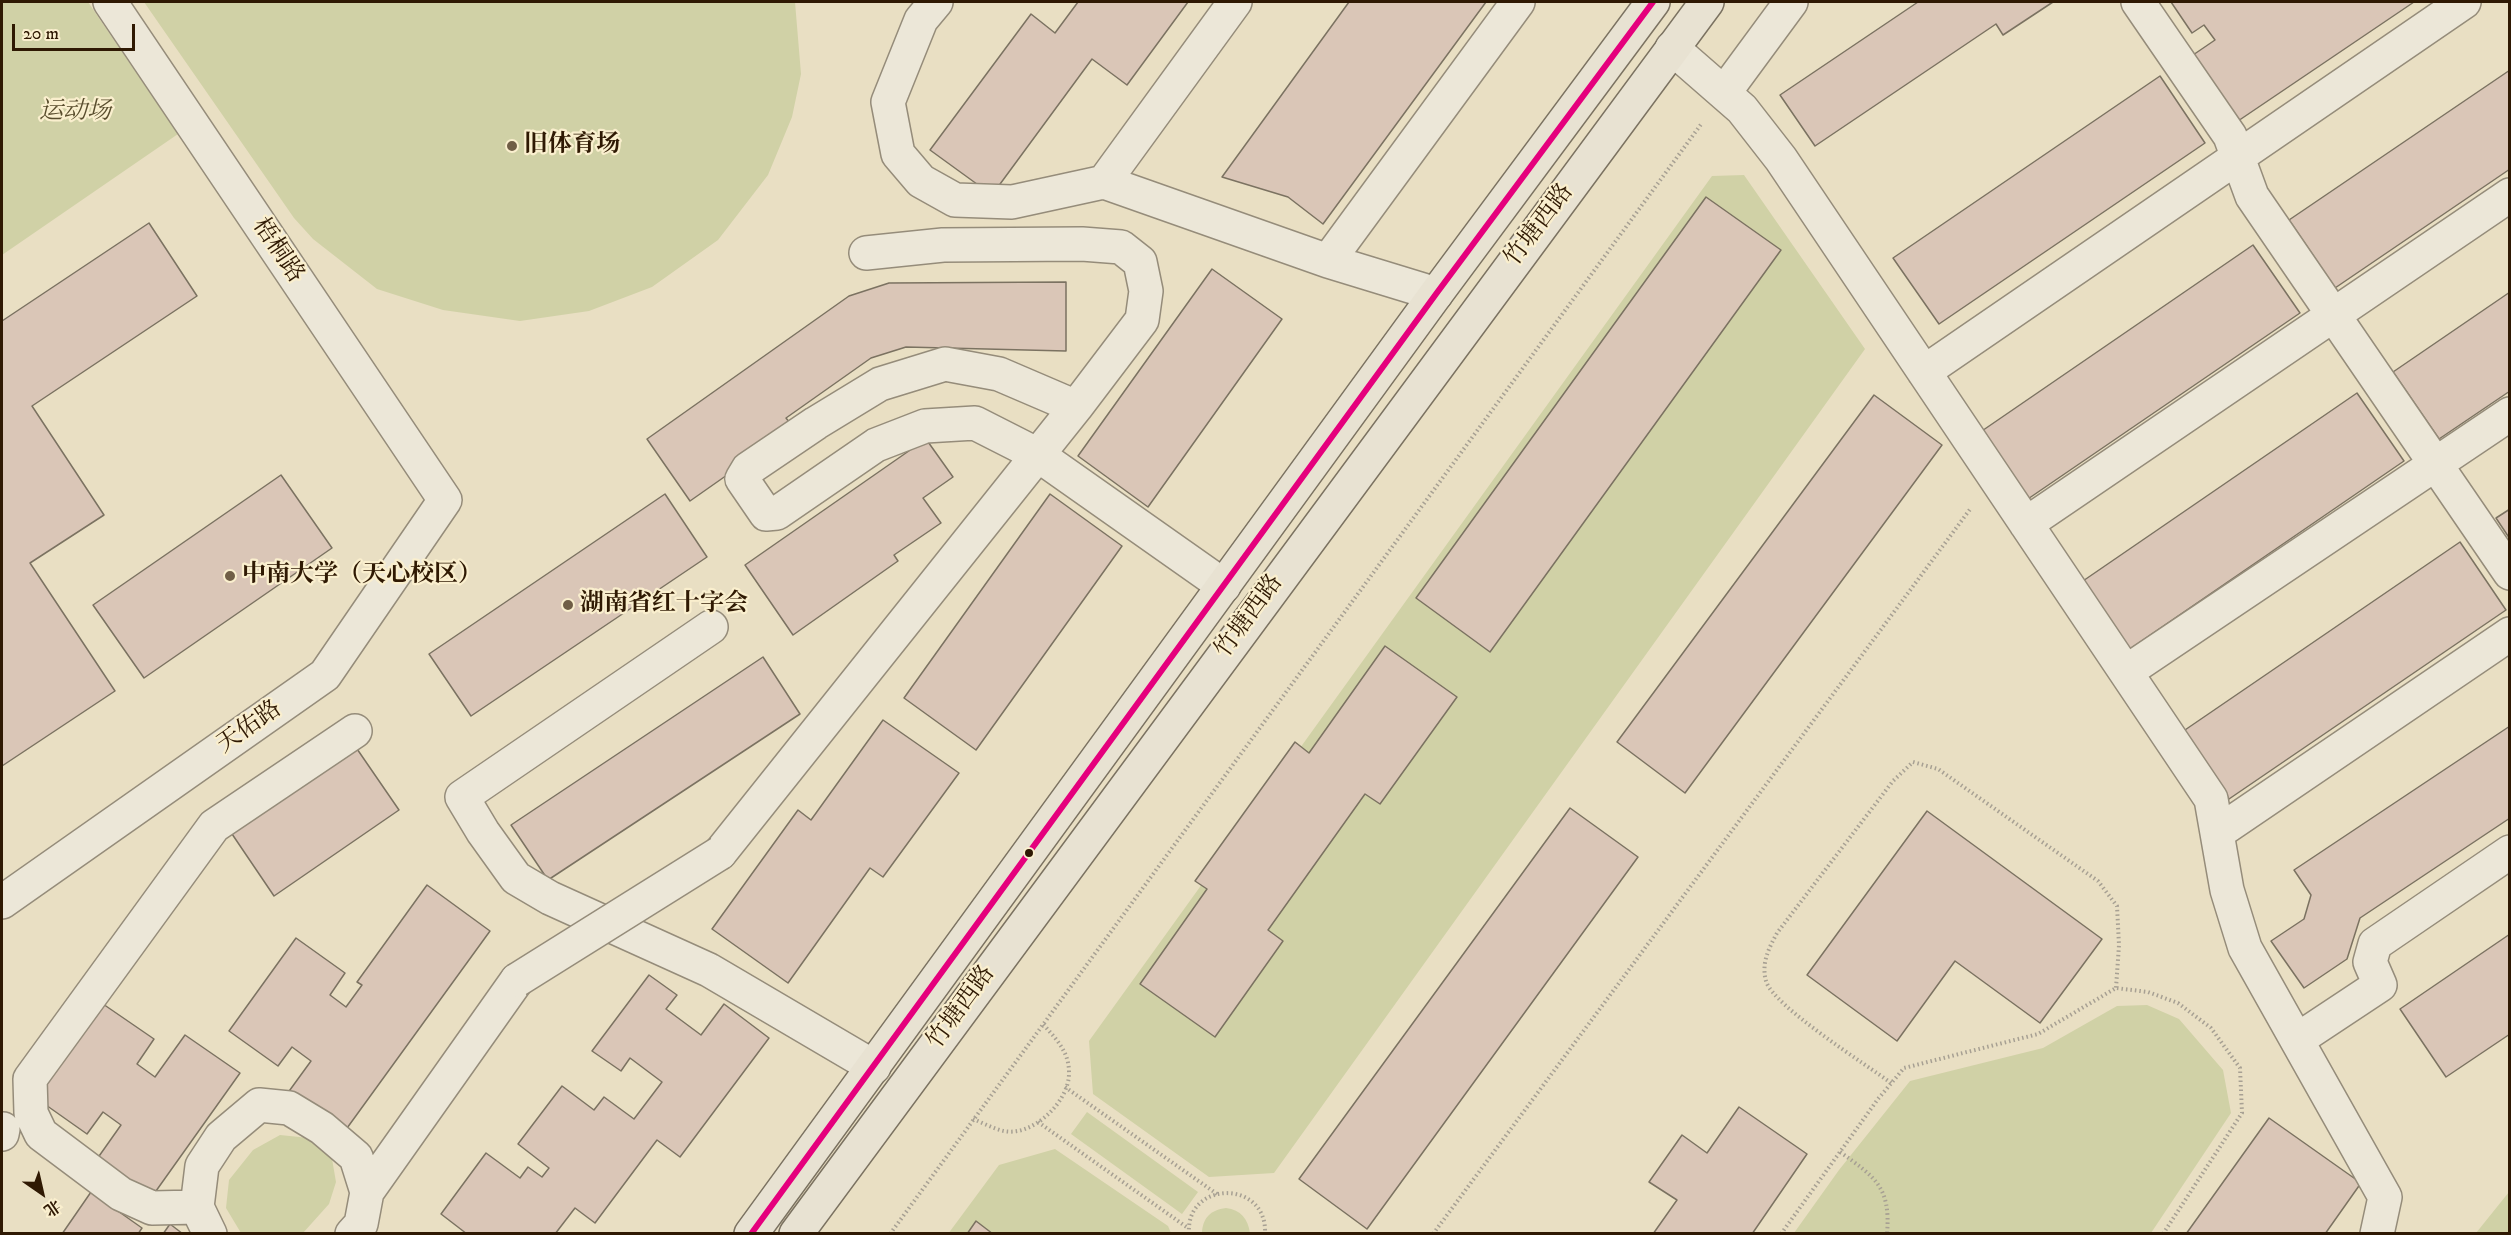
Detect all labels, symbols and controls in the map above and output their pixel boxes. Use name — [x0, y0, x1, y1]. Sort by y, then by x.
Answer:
scale bar — [15, 12, 138, 50]
text: 20 m — [23, 23, 59, 45]
park label: 运动场 — [39, 99, 111, 127]
place label: 旧体育场 — [524, 132, 620, 160]
marker: 旧体育场 — [505, 139, 519, 153]
street label: 竹塘西路 — [1500, 179, 1580, 273]
street label: 梧桐路 — [245, 213, 309, 289]
place label: 中南大学（天心校区） — [242, 562, 482, 590]
marker: 中南大学（天心校区） — [223, 569, 237, 583]
street label: 竹塘西路 — [1210, 570, 1290, 664]
place label: 湖南省红十字会 — [580, 591, 748, 619]
marker: 湖南省红十字会 — [561, 598, 575, 612]
street label: 天佑路 — [212, 696, 288, 760]
unlabelled marker — [1023, 847, 1035, 859]
street label: 竹塘西路 — [922, 961, 1002, 1055]
north arrow — [12, 1163, 72, 1223]
text: 北 — [40, 1195, 64, 1221]

